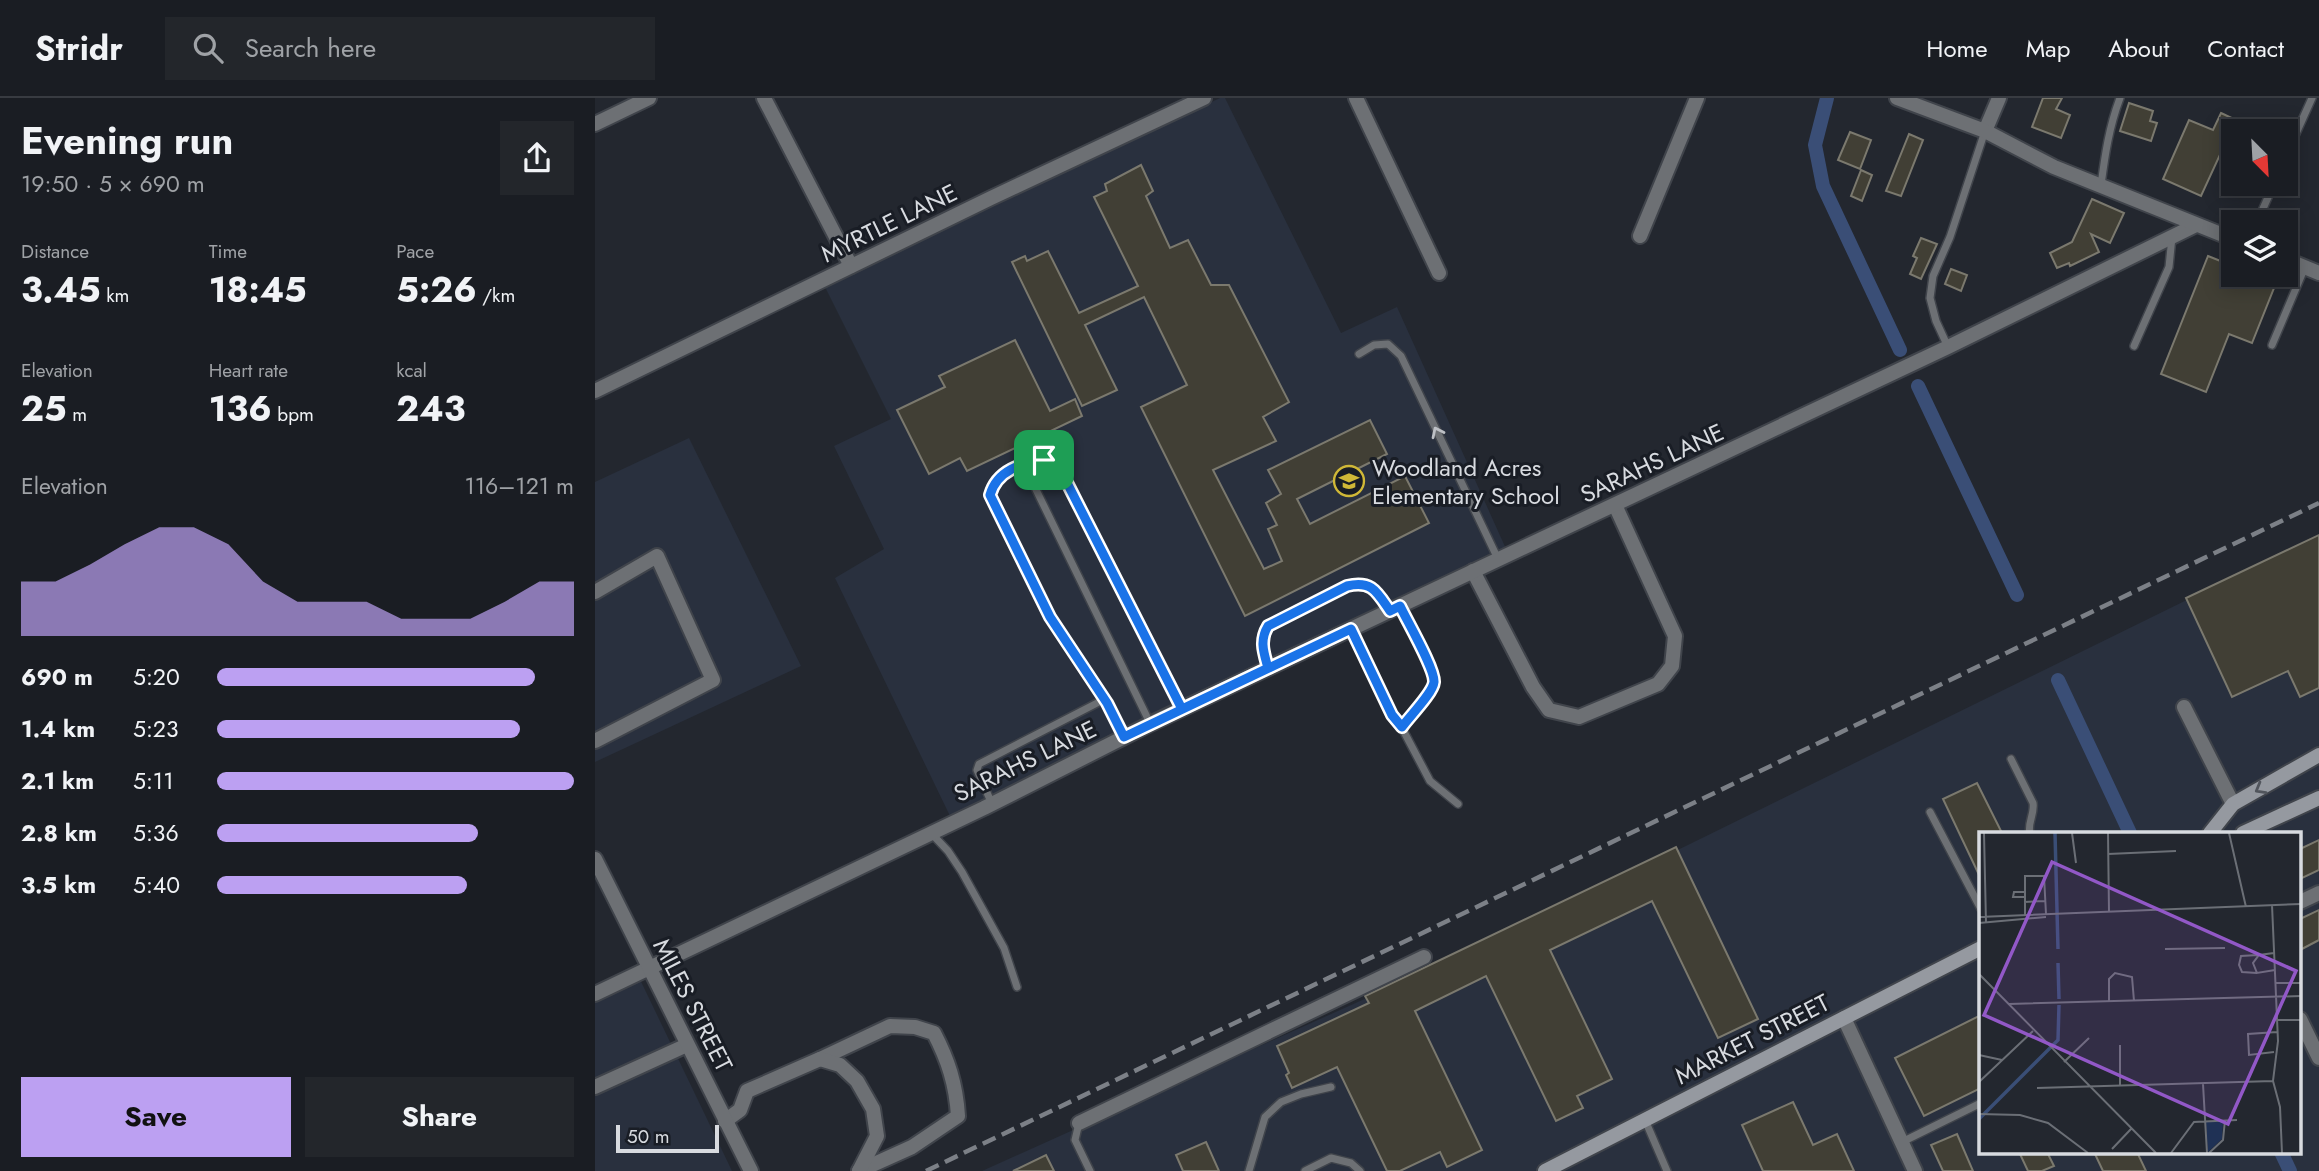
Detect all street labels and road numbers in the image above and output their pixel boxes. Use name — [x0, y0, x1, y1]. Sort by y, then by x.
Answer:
street label: MYRTLE LANE — [815, 175, 963, 271]
street label: SARAHS LANE — [1574, 414, 1730, 512]
street label: SARAHS LANE — [948, 711, 1102, 811]
street label: MILES STREET — [644, 932, 742, 1078]
street label: MARKET STREET — [1669, 985, 1835, 1093]

